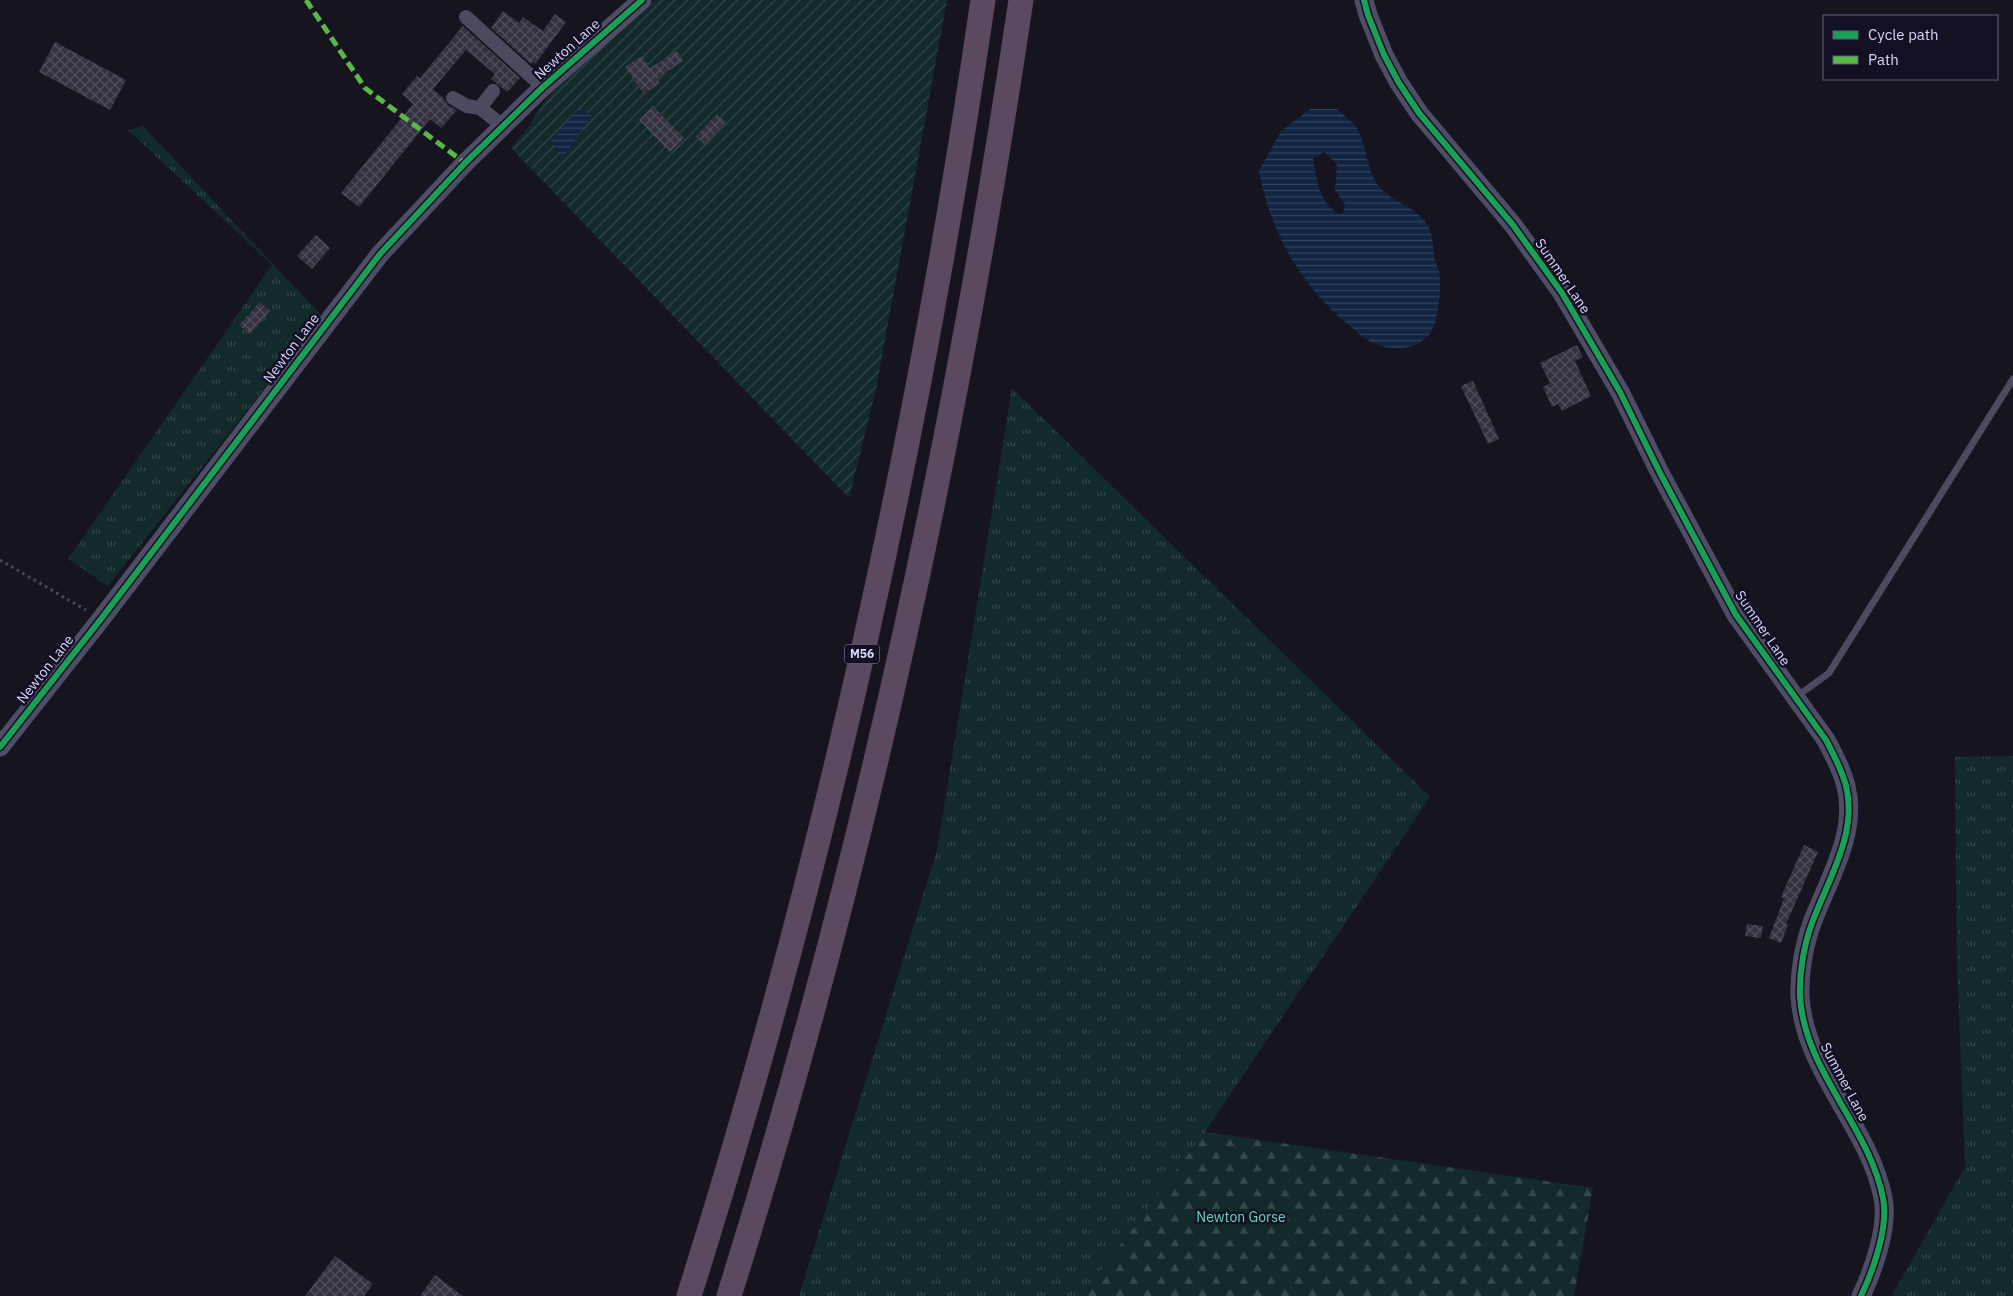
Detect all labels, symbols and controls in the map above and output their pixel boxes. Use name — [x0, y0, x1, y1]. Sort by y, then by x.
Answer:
street label: Newton Lane — [530, 15, 604, 83]
legend — [1823, 15, 1998, 80]
text: Cycle path — [1868, 25, 1939, 44]
text: Path — [1868, 50, 1899, 69]
street label: Summer Lane — [1531, 235, 1595, 317]
street label: Newton Lane — [259, 309, 323, 386]
street label: Summer Lane — [1731, 587, 1795, 669]
street label: Newton Lane — [13, 631, 78, 707]
road number: M56 — [844, 644, 880, 664]
street label: Summer Lane — [1817, 1039, 1873, 1125]
park label: Newton Gorse — [1196, 1208, 1286, 1226]

